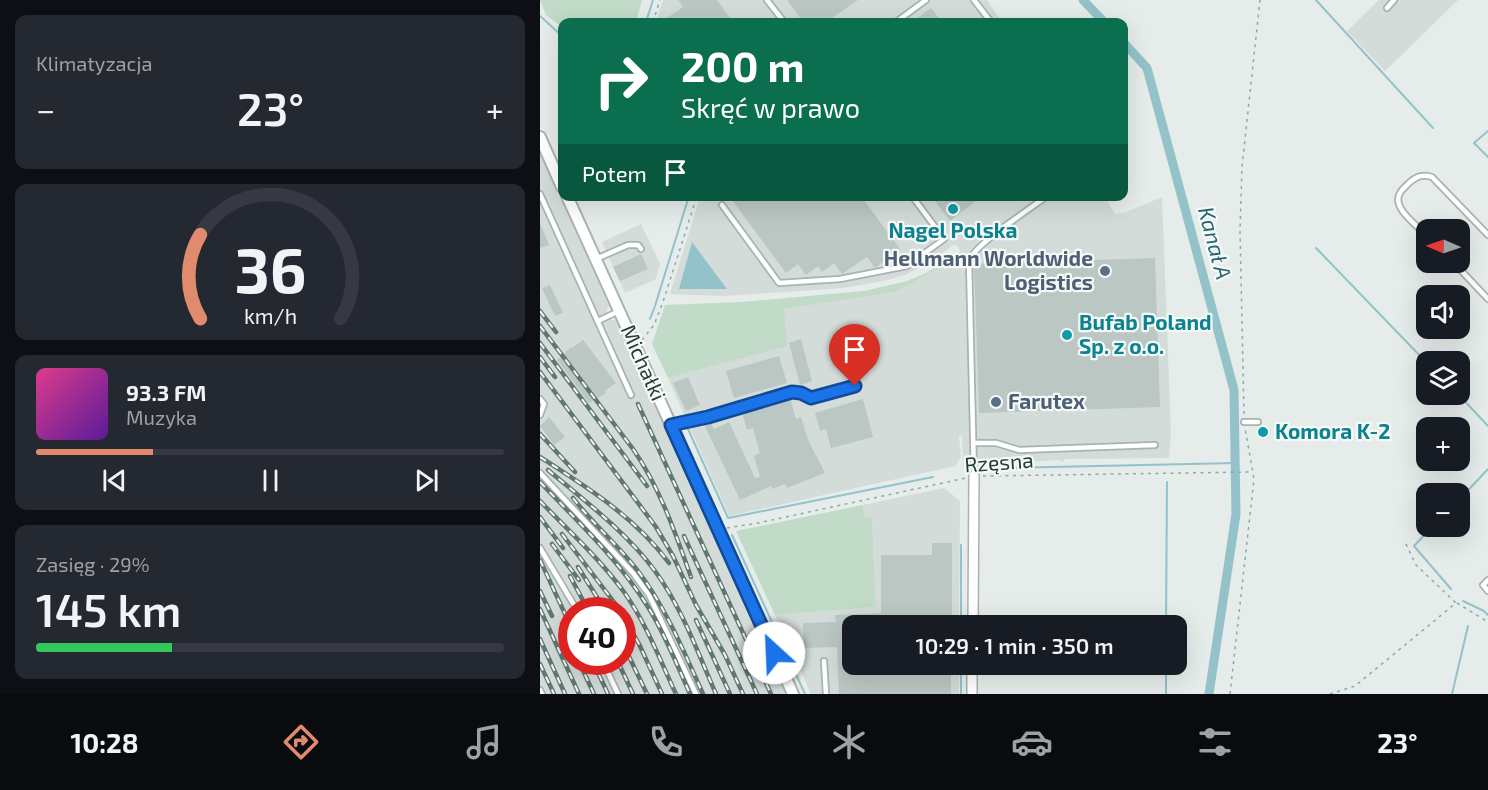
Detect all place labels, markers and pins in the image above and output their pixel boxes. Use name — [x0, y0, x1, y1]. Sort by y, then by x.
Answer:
marker: Nagel Polska — [946, 202, 960, 216]
place label: Nagel Polska — [888, 217, 1018, 242]
place label: Hellmann Worldwide Logistics — [884, 245, 1093, 294]
marker: Hellmann Worldwide Logistics — [1098, 264, 1112, 278]
place label: Bufab Poland Sp. z o.o. — [1079, 309, 1212, 358]
pin — [829, 324, 880, 386]
marker: Bufab Poland Sp. z o.o. — [1060, 328, 1074, 342]
place label: Farutex — [1008, 388, 1085, 413]
marker: Farutex — [989, 395, 1003, 409]
place label: Komora K-2 — [1275, 418, 1390, 443]
marker: Komora K-2 — [1256, 425, 1270, 439]

